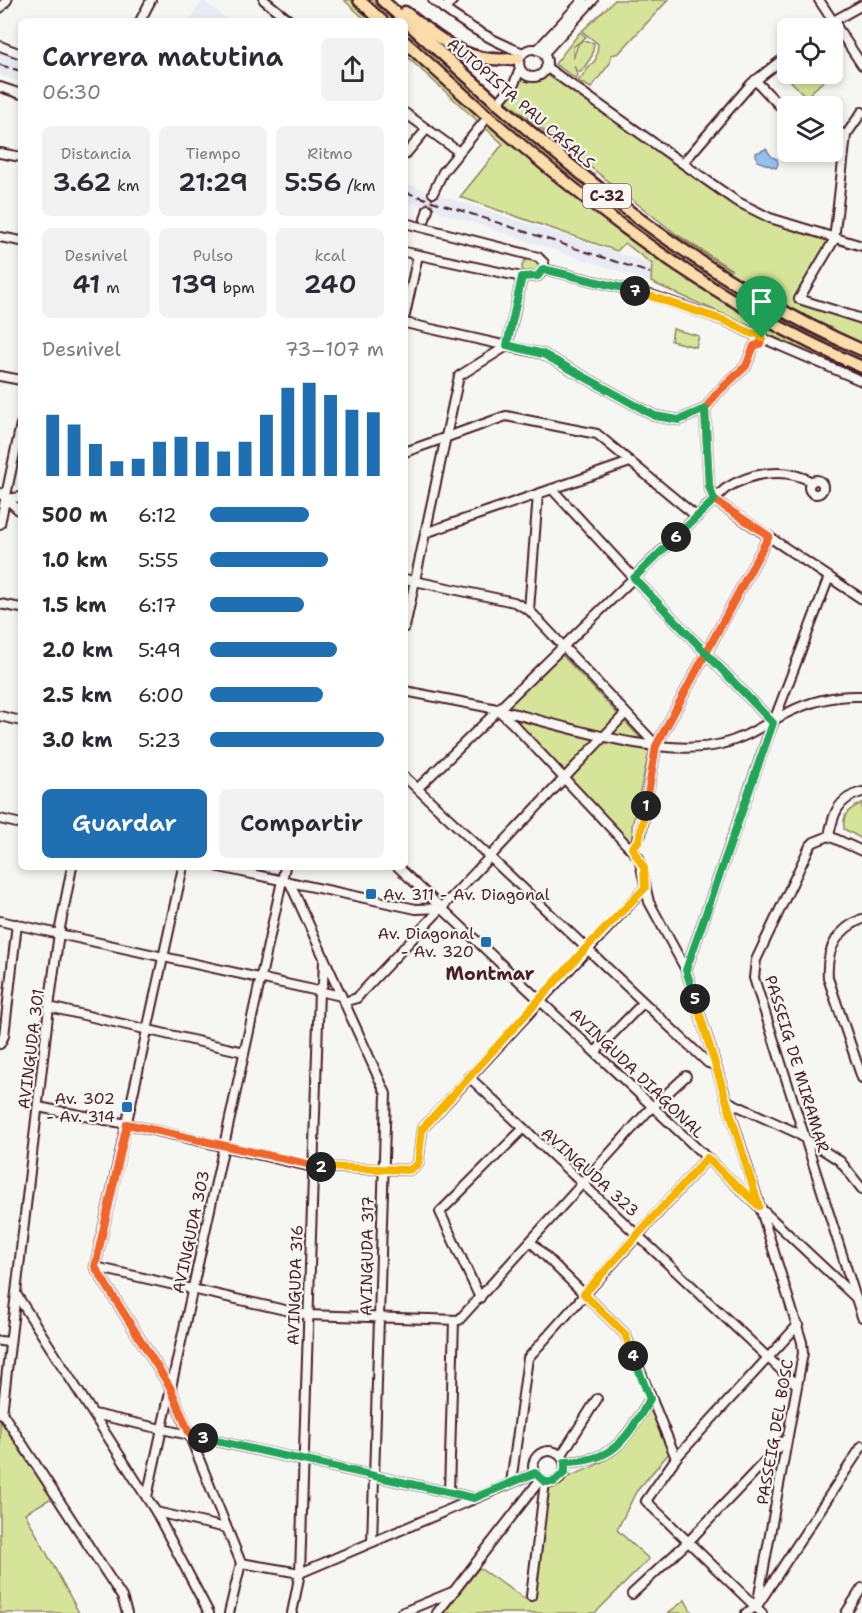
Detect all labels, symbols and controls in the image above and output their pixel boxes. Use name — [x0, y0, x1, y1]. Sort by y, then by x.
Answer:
map controls — [777, 18, 843, 162]
button: locate — [777, 18, 843, 84]
street label: AUTOPISTA PAU CASALS — [443, 33, 599, 173]
text: Carrera matutina — [42, 38, 283, 75]
button: share — [321, 38, 384, 101]
text: 06:30 — [42, 79, 101, 105]
button: layers — [777, 96, 843, 162]
text: Distancia — [61, 143, 131, 164]
text: Tiempo — [185, 143, 241, 164]
text: Ritmo — [307, 143, 353, 164]
text: 3.62 — [52, 164, 111, 199]
text: 21:29 — [178, 164, 248, 199]
text: 5:56 — [284, 164, 342, 199]
text: km — [111, 175, 140, 196]
text: /km — [342, 175, 376, 196]
road number: C-32 — [583, 184, 631, 208]
text: Desnivel — [65, 245, 128, 266]
text: Pulso — [193, 245, 233, 266]
text: kcal — [314, 245, 346, 266]
text: 41 — [72, 266, 100, 301]
text: 139 — [171, 266, 217, 301]
text: 240 — [303, 266, 357, 301]
pin: 7 — [620, 276, 650, 306]
pin — [736, 276, 787, 338]
text: m — [100, 277, 120, 298]
text: bpm — [217, 277, 255, 298]
text: 7 — [629, 280, 641, 301]
icon: arrive — [745, 285, 778, 318]
text: Desnivel — [42, 336, 121, 362]
text: 73–107 m — [285, 336, 384, 362]
text: 500 m — [42, 502, 108, 528]
text: 6:12 — [138, 502, 177, 528]
pin: 6 — [661, 522, 691, 552]
text: 6 — [670, 526, 682, 547]
text: 1.0 km — [42, 547, 107, 573]
text: 5:55 — [138, 547, 178, 573]
text: 1.5 km — [42, 592, 106, 618]
text: 6:17 — [138, 592, 177, 618]
text: 2.0 km — [42, 637, 113, 663]
text: 5:49 — [138, 637, 181, 663]
text: 2.5 km — [42, 682, 112, 708]
text: 6:00 — [138, 682, 184, 708]
text: 3.0 km — [42, 727, 113, 753]
text: 5:23 — [138, 727, 181, 753]
button: Guardar — [42, 789, 207, 858]
button: Compartir — [219, 789, 384, 858]
pin: 1 — [631, 791, 661, 821]
text: 1 — [642, 795, 650, 816]
place label: Av. 311 - Av. Diagonal — [383, 884, 550, 905]
marker: Av. 311 - Av. Diagonal — [364, 887, 378, 901]
place label: Av. Diagonal - Av. 320 — [377, 923, 474, 962]
marker: Av. Diagonal - Av. 320 — [479, 935, 493, 949]
district label: Montmar — [446, 962, 535, 986]
street label: PASSEIG DE MIRAMAR — [760, 973, 834, 1155]
pin: 5 — [680, 984, 710, 1014]
street label: AVINGUDA 301 — [13, 988, 49, 1110]
text: 5 — [690, 988, 700, 1009]
street label: AVINGUDA DIAGONAL — [565, 1003, 709, 1143]
place label: Av. 302 - Av. 314 — [46, 1088, 115, 1127]
marker: Av. 302 - Av. 314 — [120, 1100, 134, 1114]
street label: AVINGUDA 323 — [537, 1123, 643, 1221]
pin: 2 — [306, 1152, 336, 1182]
text: 2 — [315, 1156, 327, 1177]
street label: AVINGUDA 303 — [168, 1168, 214, 1296]
street label: AVINGUDA 317 — [355, 1196, 379, 1316]
street label: AVINGUDA 316 — [282, 1224, 308, 1346]
pin: 4 — [618, 1341, 648, 1371]
text: 4 — [627, 1345, 639, 1366]
street label: PASSEIG DEL BOSC — [752, 1357, 798, 1506]
pin: 3 — [188, 1423, 218, 1453]
text: 3 — [197, 1427, 209, 1448]

